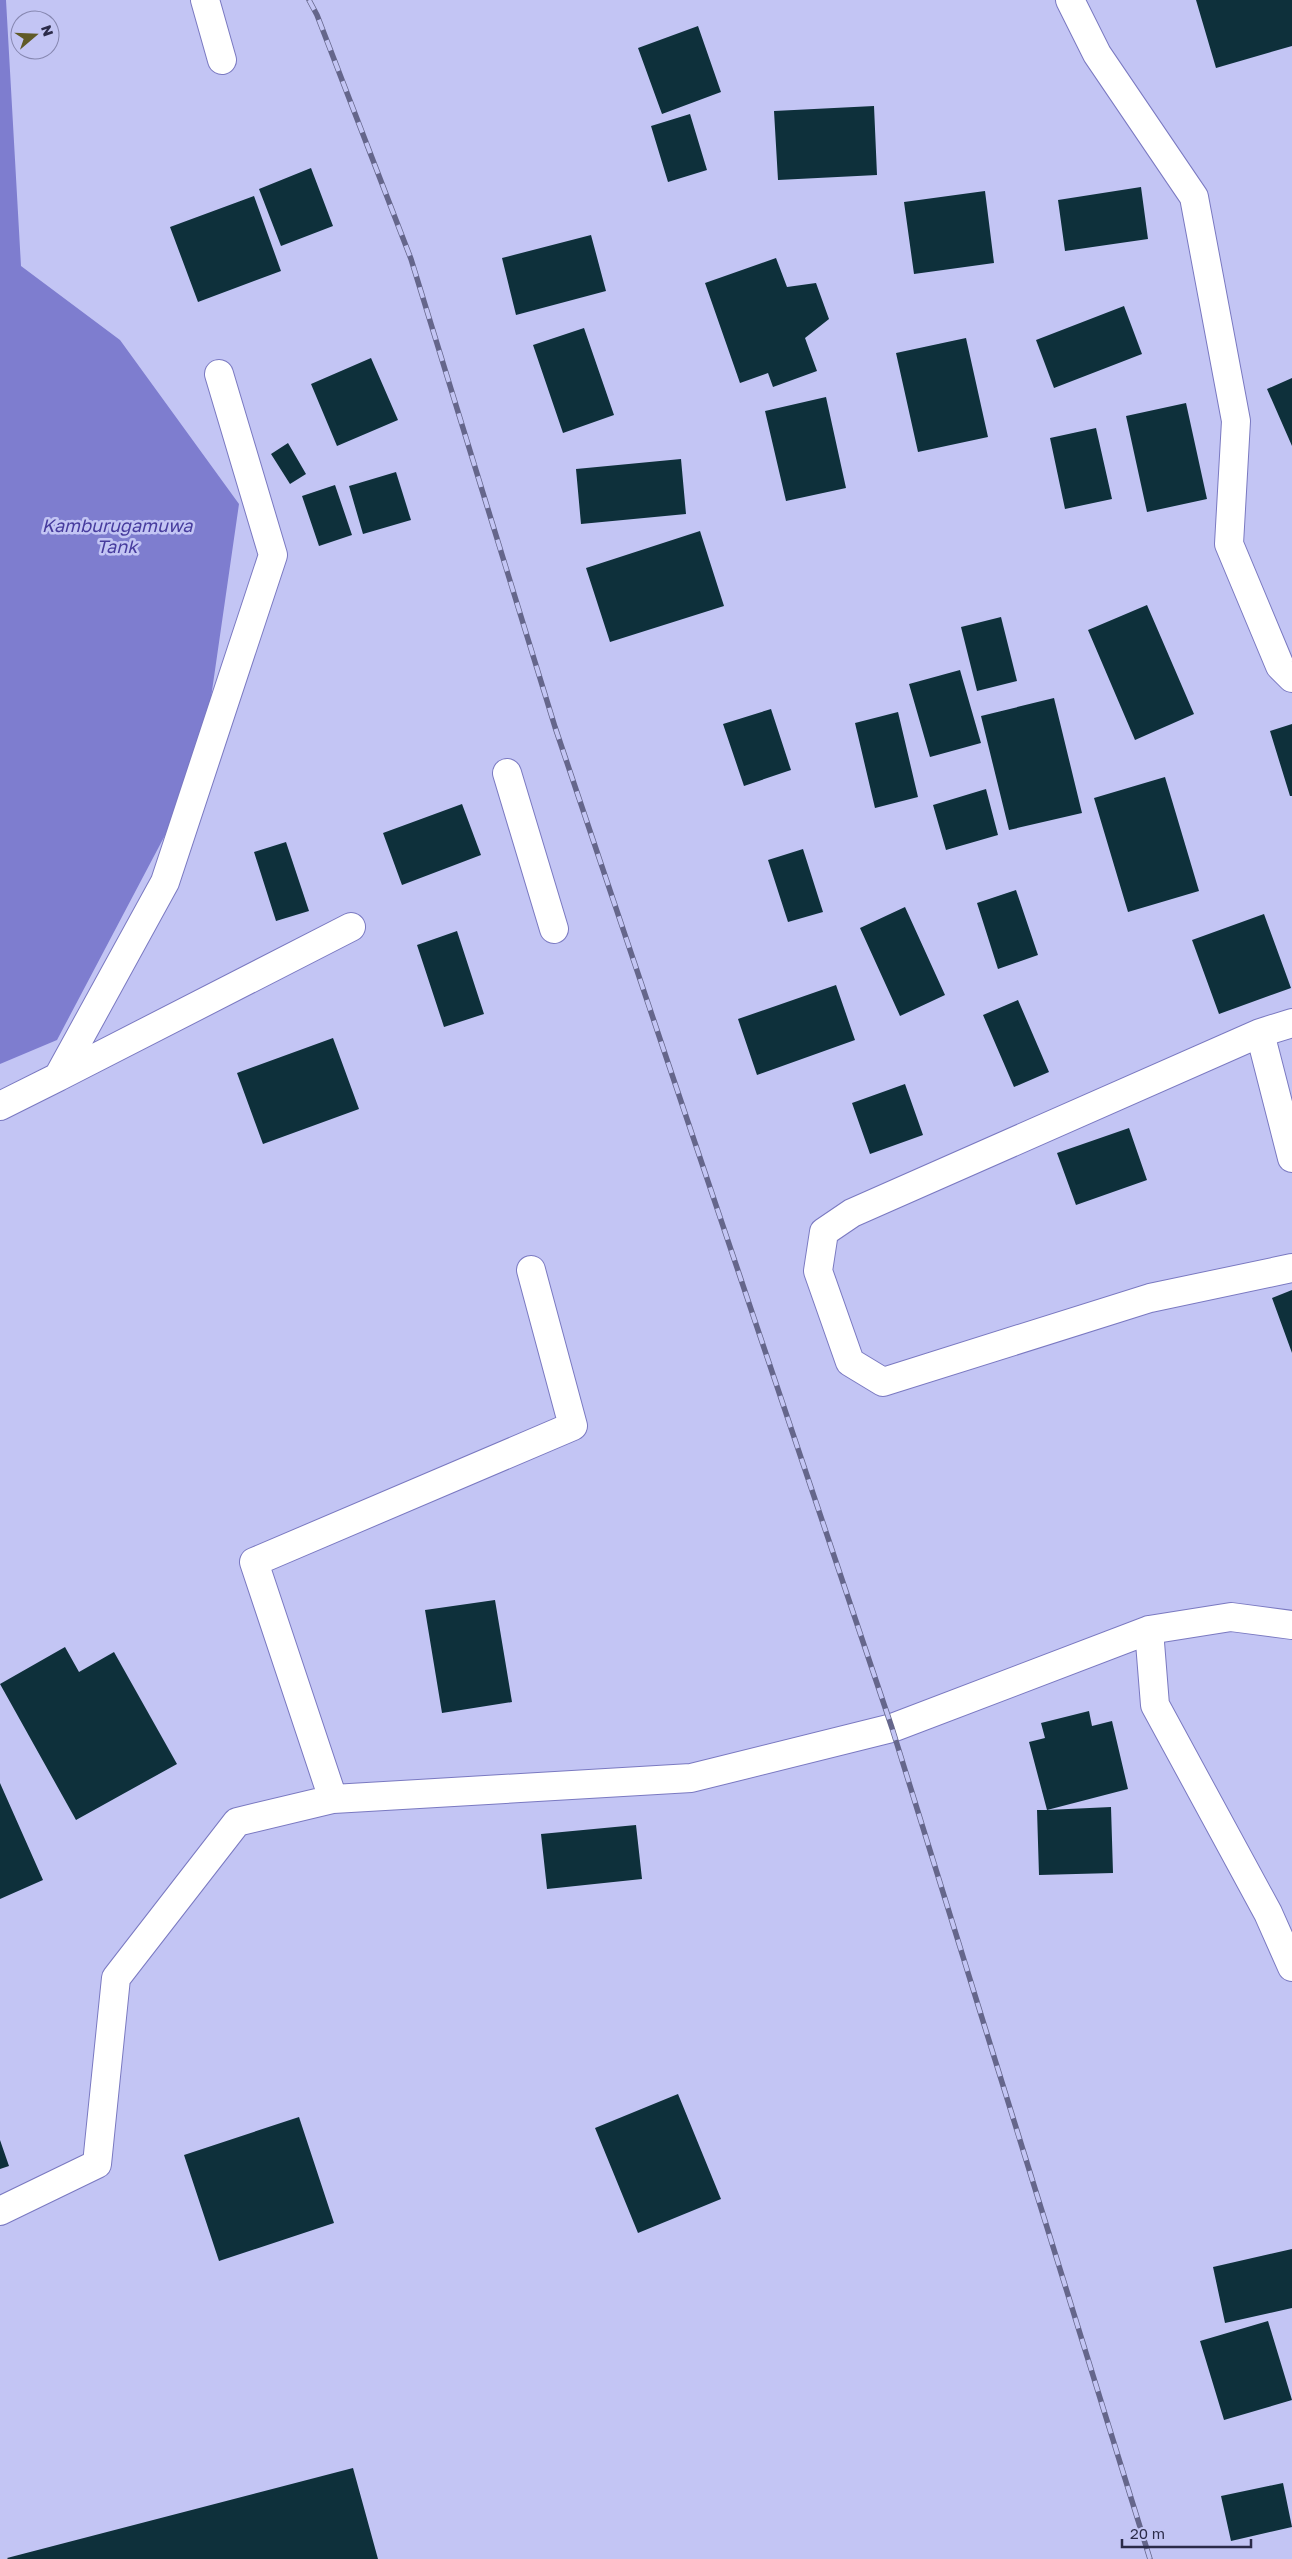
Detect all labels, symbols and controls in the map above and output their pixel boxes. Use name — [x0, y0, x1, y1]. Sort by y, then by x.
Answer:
north arrow — [10, 10, 60, 60]
text: N — [38, 23, 58, 38]
water label: Kamburugamuwa Tank — [42, 514, 193, 557]
scale bar — [1122, 2516, 1251, 2548]
text: 20 m — [1130, 2524, 1165, 2542]

